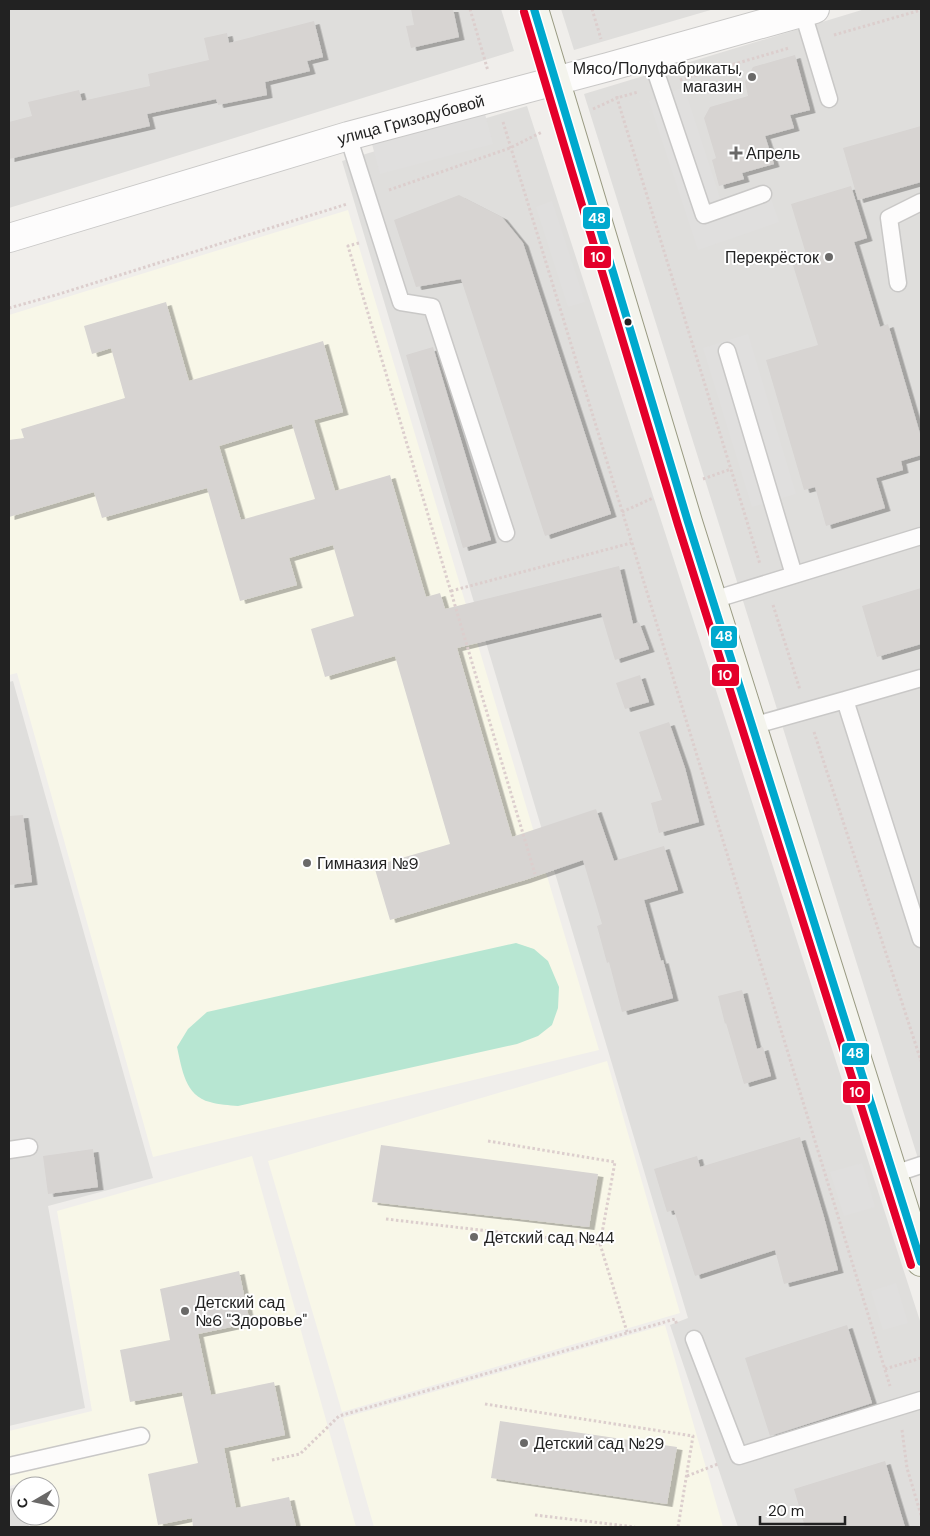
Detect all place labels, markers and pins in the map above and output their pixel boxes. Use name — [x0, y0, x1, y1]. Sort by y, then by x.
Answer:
place label: Мясо/Полуфабрикаты, магазин — [573, 58, 742, 97]
marker: Мясо/Полуфабрикаты, магазин — [746, 71, 758, 83]
place label: Апрель — [746, 143, 800, 164]
marker: Апрель — [730, 147, 742, 159]
place label: Перекрёсток — [725, 247, 820, 268]
marker: Перекрёсток — [823, 251, 835, 263]
unlabelled marker — [623, 317, 633, 327]
place label: Гимназия №9 — [317, 853, 419, 874]
marker: Гимназия №9 — [301, 857, 313, 869]
place label: Детский сад №44 — [484, 1227, 615, 1248]
marker: Детский сад №44 — [468, 1231, 480, 1243]
place label: Детский сад №6 "Здоровье" — [195, 1292, 308, 1331]
marker: Детский сад №6 "Здоровье" — [179, 1305, 191, 1317]
place label: Детский сад №29 — [534, 1433, 664, 1454]
marker: Детский сад №29 — [518, 1437, 530, 1449]

